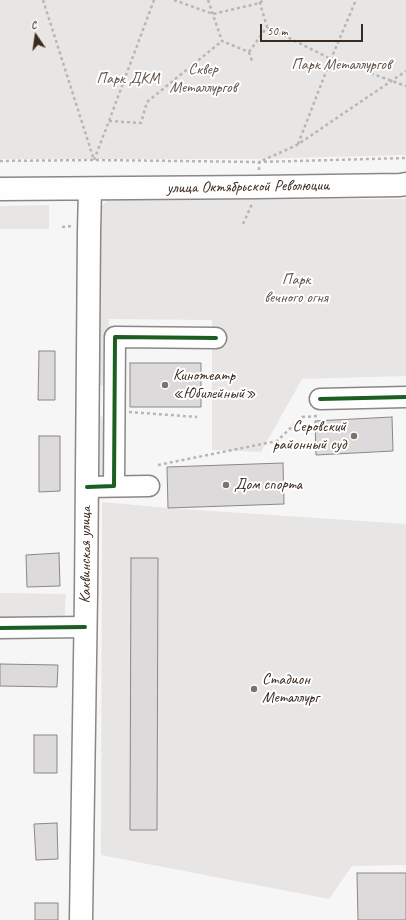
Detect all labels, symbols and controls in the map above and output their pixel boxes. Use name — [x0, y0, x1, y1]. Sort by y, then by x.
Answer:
north arrow — [16, 16, 56, 56]
scale bar — [262, 16, 365, 42]
text: С — [29, 17, 38, 32]
text: 50 m — [267, 23, 287, 39]
park label: Парк Металлургов — [291, 55, 391, 75]
park label: Сквер Металлургов — [169, 60, 237, 98]
park label: Парк ДКМ — [96, 69, 160, 89]
street label: улица Октябрьской Революции — [167, 176, 329, 198]
park label: Парк вечного огня — [264, 270, 328, 308]
place label: Кинотеатр «Юбилейный» — [173, 366, 256, 404]
marker: Кинотеатр «Юбилейный» — [160, 380, 170, 390]
place label: Серовский районный суд — [273, 417, 346, 455]
marker: Серовский районный суд — [349, 431, 359, 441]
place label: Дом спорта — [234, 475, 302, 495]
marker: Дом спорта — [221, 480, 231, 490]
street label: Каквинская улица — [76, 506, 96, 604]
place label: Стадион Металлург — [262, 670, 319, 708]
marker: Стадион Металлург — [249, 684, 259, 694]

